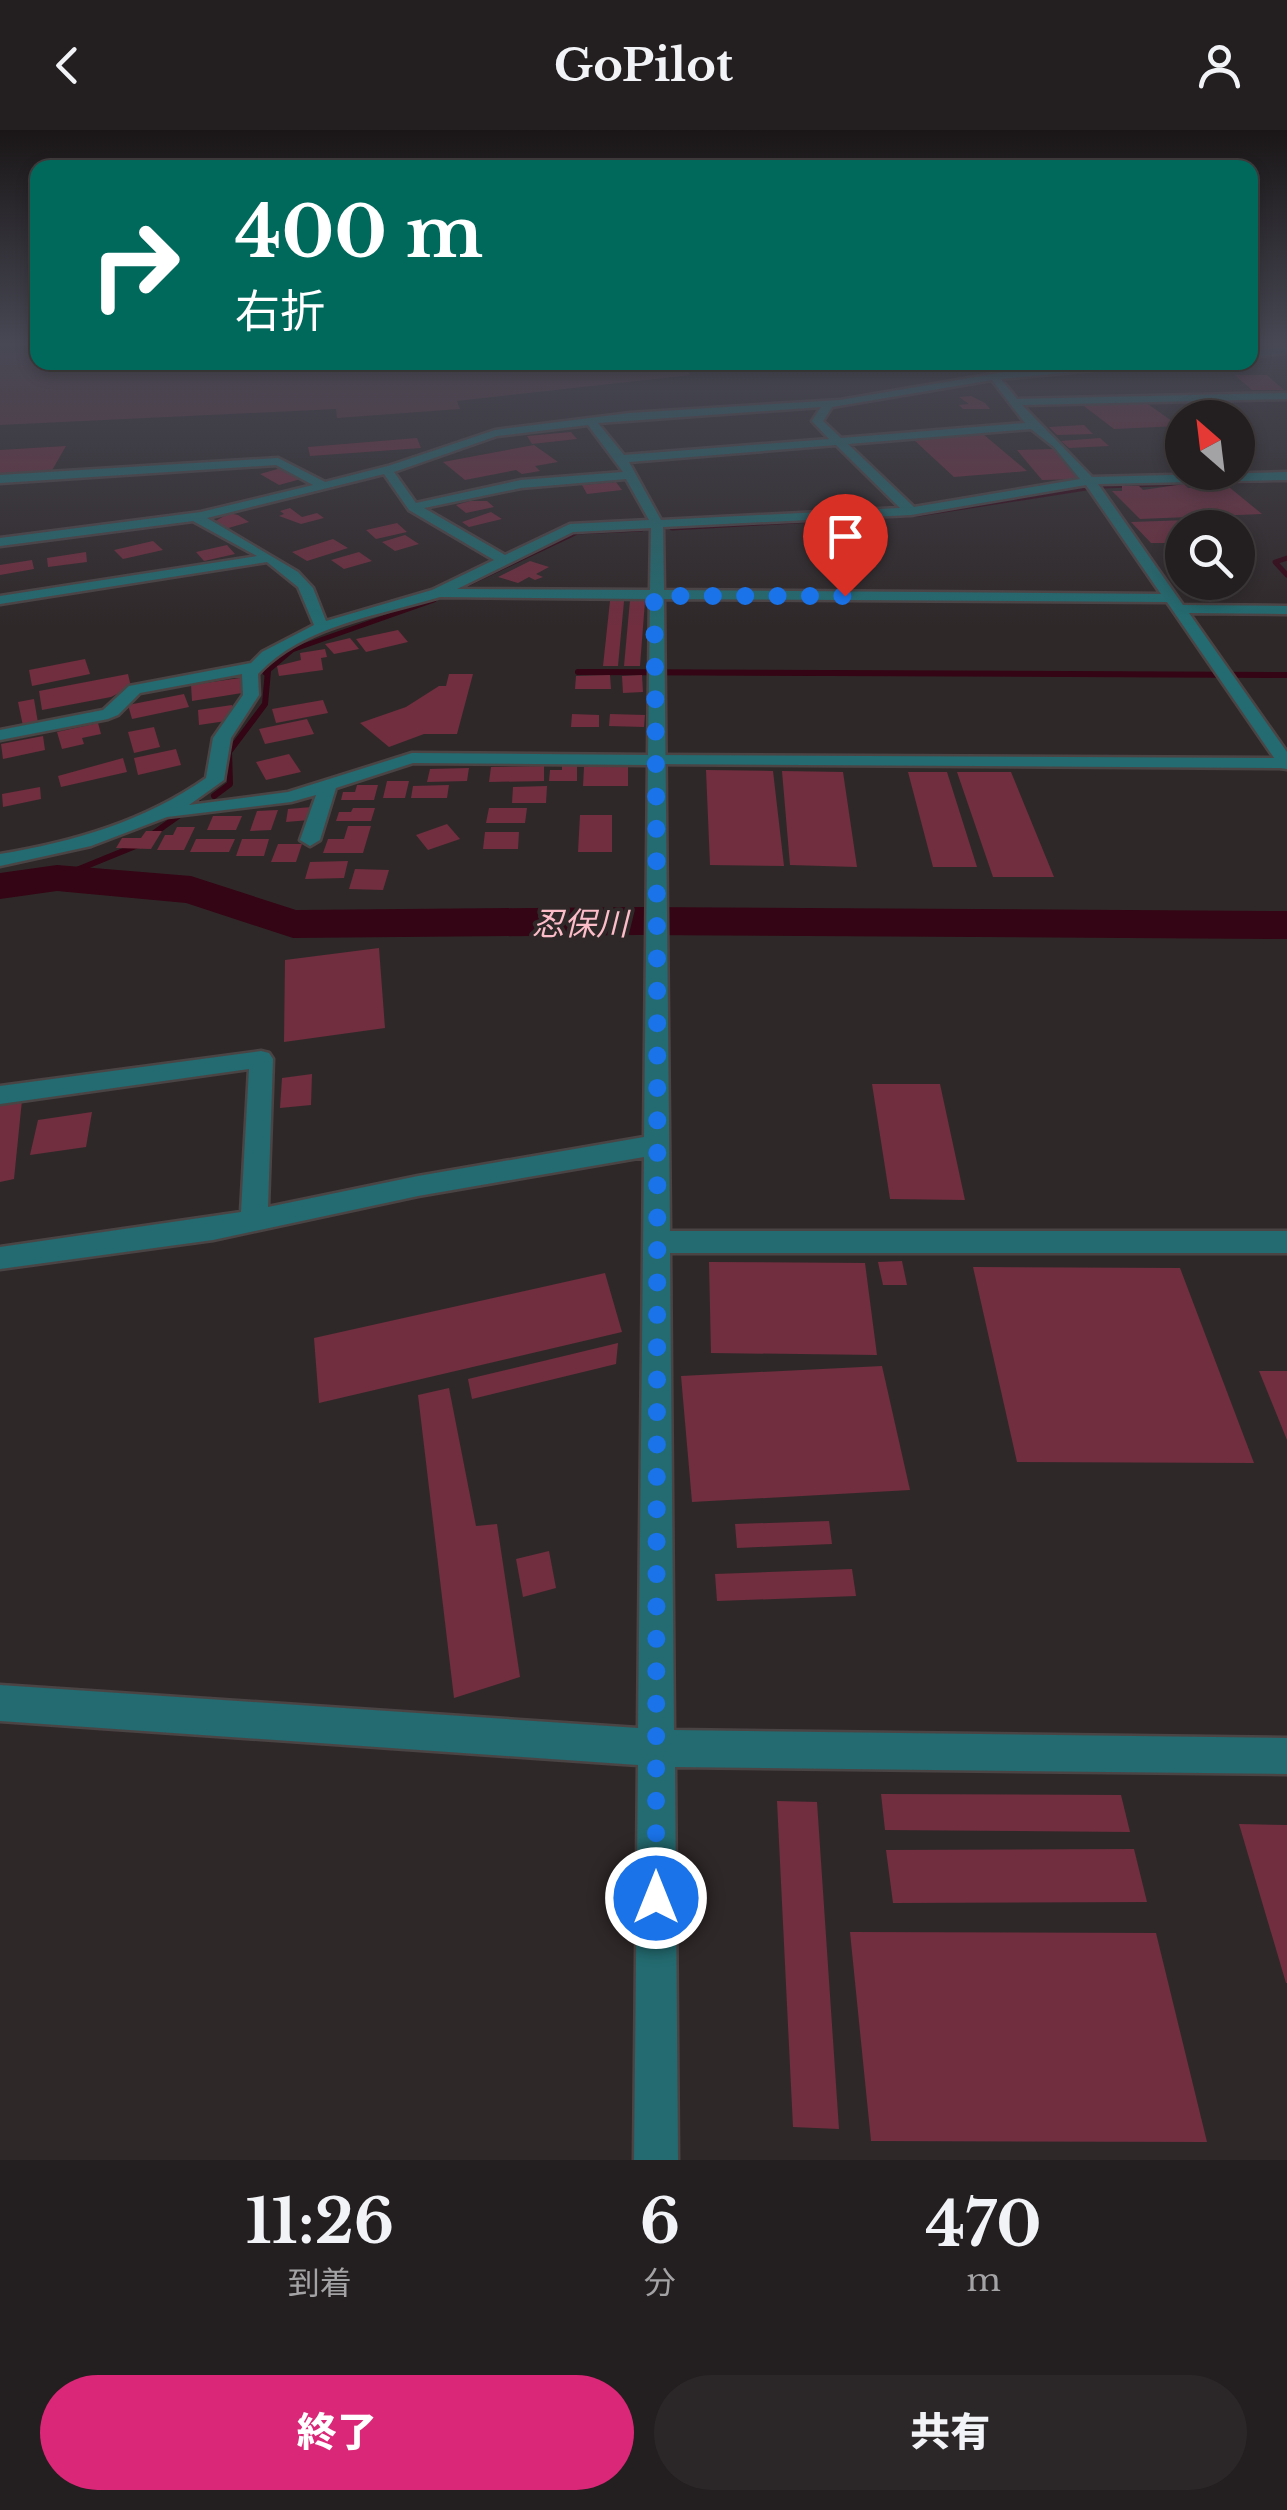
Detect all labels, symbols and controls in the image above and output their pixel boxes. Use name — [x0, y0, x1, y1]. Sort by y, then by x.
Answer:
text: GoPilot — [554, 37, 733, 93]
icon: back — [40, 38, 95, 93]
icon: person — [1192, 38, 1247, 93]
text: 400 m — [235, 189, 483, 276]
icon: right — [70, 200, 200, 330]
text: 右折 — [235, 283, 325, 339]
north arrow — [1165, 400, 1255, 490]
map controls — [1165, 400, 1255, 600]
pin — [803, 494, 888, 597]
icon: arrive — [818, 509, 873, 564]
button: search — [1165, 510, 1255, 600]
water label: 忍保川 — [532, 904, 631, 944]
position arrow — [604, 1846, 708, 1950]
text: 11:26 — [245, 2185, 394, 2259]
text: 6 — [640, 2185, 680, 2259]
text: 470 — [926, 2188, 1042, 2262]
text: m — [966, 2260, 1001, 2300]
text: 到着 — [288, 2263, 352, 2303]
text: 分 — [644, 2263, 676, 2303]
button: 終了 — [40, 2375, 634, 2490]
button: 共有 — [654, 2375, 1247, 2490]

